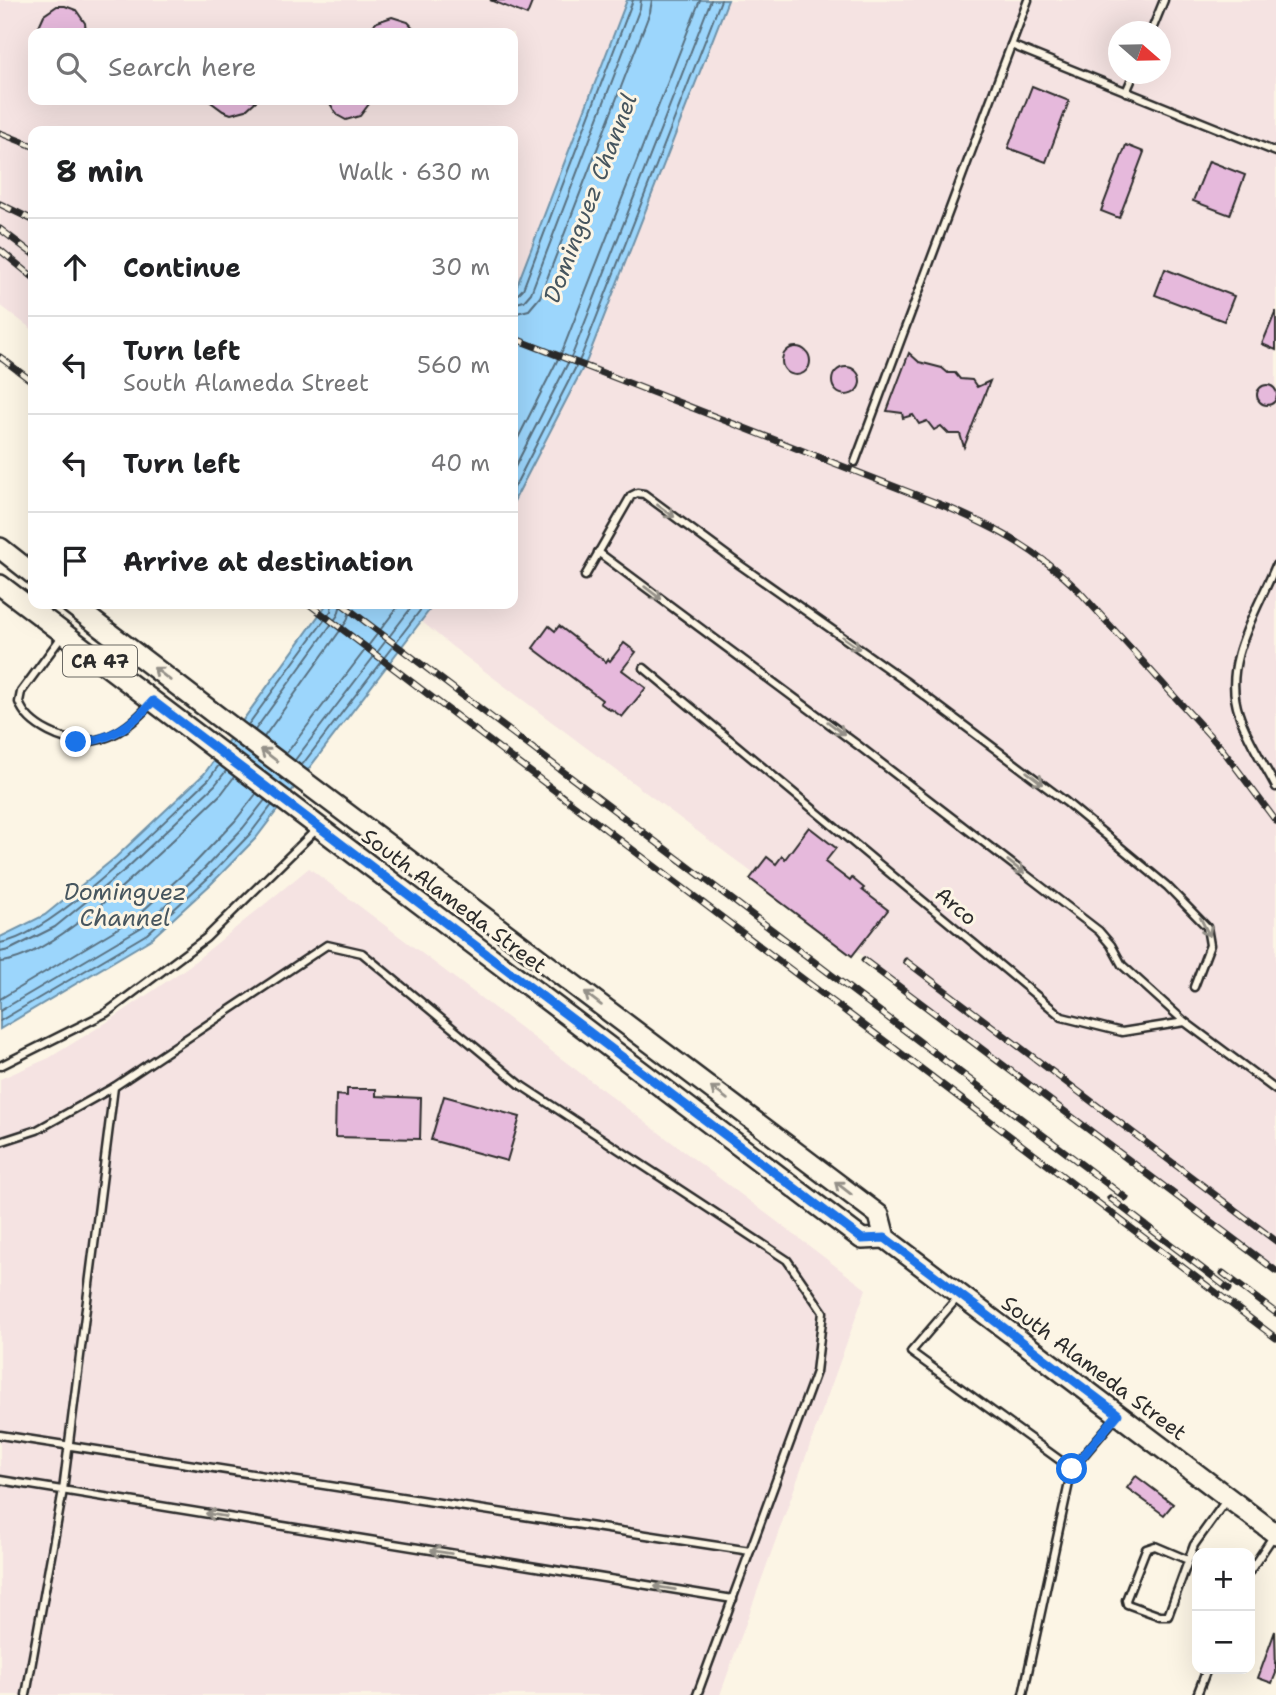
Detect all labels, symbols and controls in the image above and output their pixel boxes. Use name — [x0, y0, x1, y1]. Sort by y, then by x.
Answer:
north arrow — [1108, 21, 1171, 84]
search box — [28, 28, 518, 105]
icon: search — [52, 48, 90, 86]
text: Search here — [108, 49, 257, 84]
water label: Dominguez Channel — [536, 89, 644, 307]
text: 8 min — [56, 151, 143, 192]
text: Walk · 630 m — [338, 157, 490, 187]
icon: ahead — [56, 248, 94, 286]
text: Continue — [123, 250, 241, 285]
text: 30 m — [431, 252, 490, 282]
text: Turn left — [123, 333, 240, 368]
icon: left — [56, 346, 94, 384]
text: 560 m — [417, 350, 490, 380]
text: South Alameda Street — [123, 368, 369, 398]
icon: left — [56, 444, 94, 482]
text: Turn left — [123, 446, 240, 481]
text: 40 m — [430, 448, 490, 478]
one-way arrow — [657, 503, 676, 518]
icon: arrive — [56, 542, 94, 580]
text: Arrive at destination — [123, 544, 413, 579]
one-way arrow — [643, 586, 662, 600]
one-way arrow — [841, 636, 860, 650]
road number: CA 47 — [63, 646, 137, 676]
one-way arrow — [153, 666, 171, 681]
one-way arrow — [826, 721, 844, 736]
route end — [60, 726, 91, 757]
one-way arrow — [260, 748, 279, 763]
one-way arrow — [1025, 771, 1044, 785]
street label: South Alameda Street — [356, 822, 552, 980]
one-way arrow — [1006, 859, 1025, 874]
water label: Dominguez Channel — [63, 877, 187, 933]
street label: Arco — [929, 880, 983, 932]
one-way arrow — [1198, 917, 1212, 937]
one-way arrow — [584, 991, 603, 1006]
one-way arrow — [710, 1086, 729, 1101]
one-way arrow — [834, 1181, 853, 1196]
street label: South Alameda Street — [996, 1289, 1192, 1447]
route start — [1056, 1453, 1087, 1484]
one-way arrow — [205, 1508, 228, 1521]
one-way arrow — [430, 1545, 453, 1558]
map controls — [1192, 1548, 1255, 1674]
button: + — [1192, 1548, 1255, 1611]
one-way arrow — [654, 1581, 677, 1594]
button: − — [1192, 1611, 1255, 1674]

